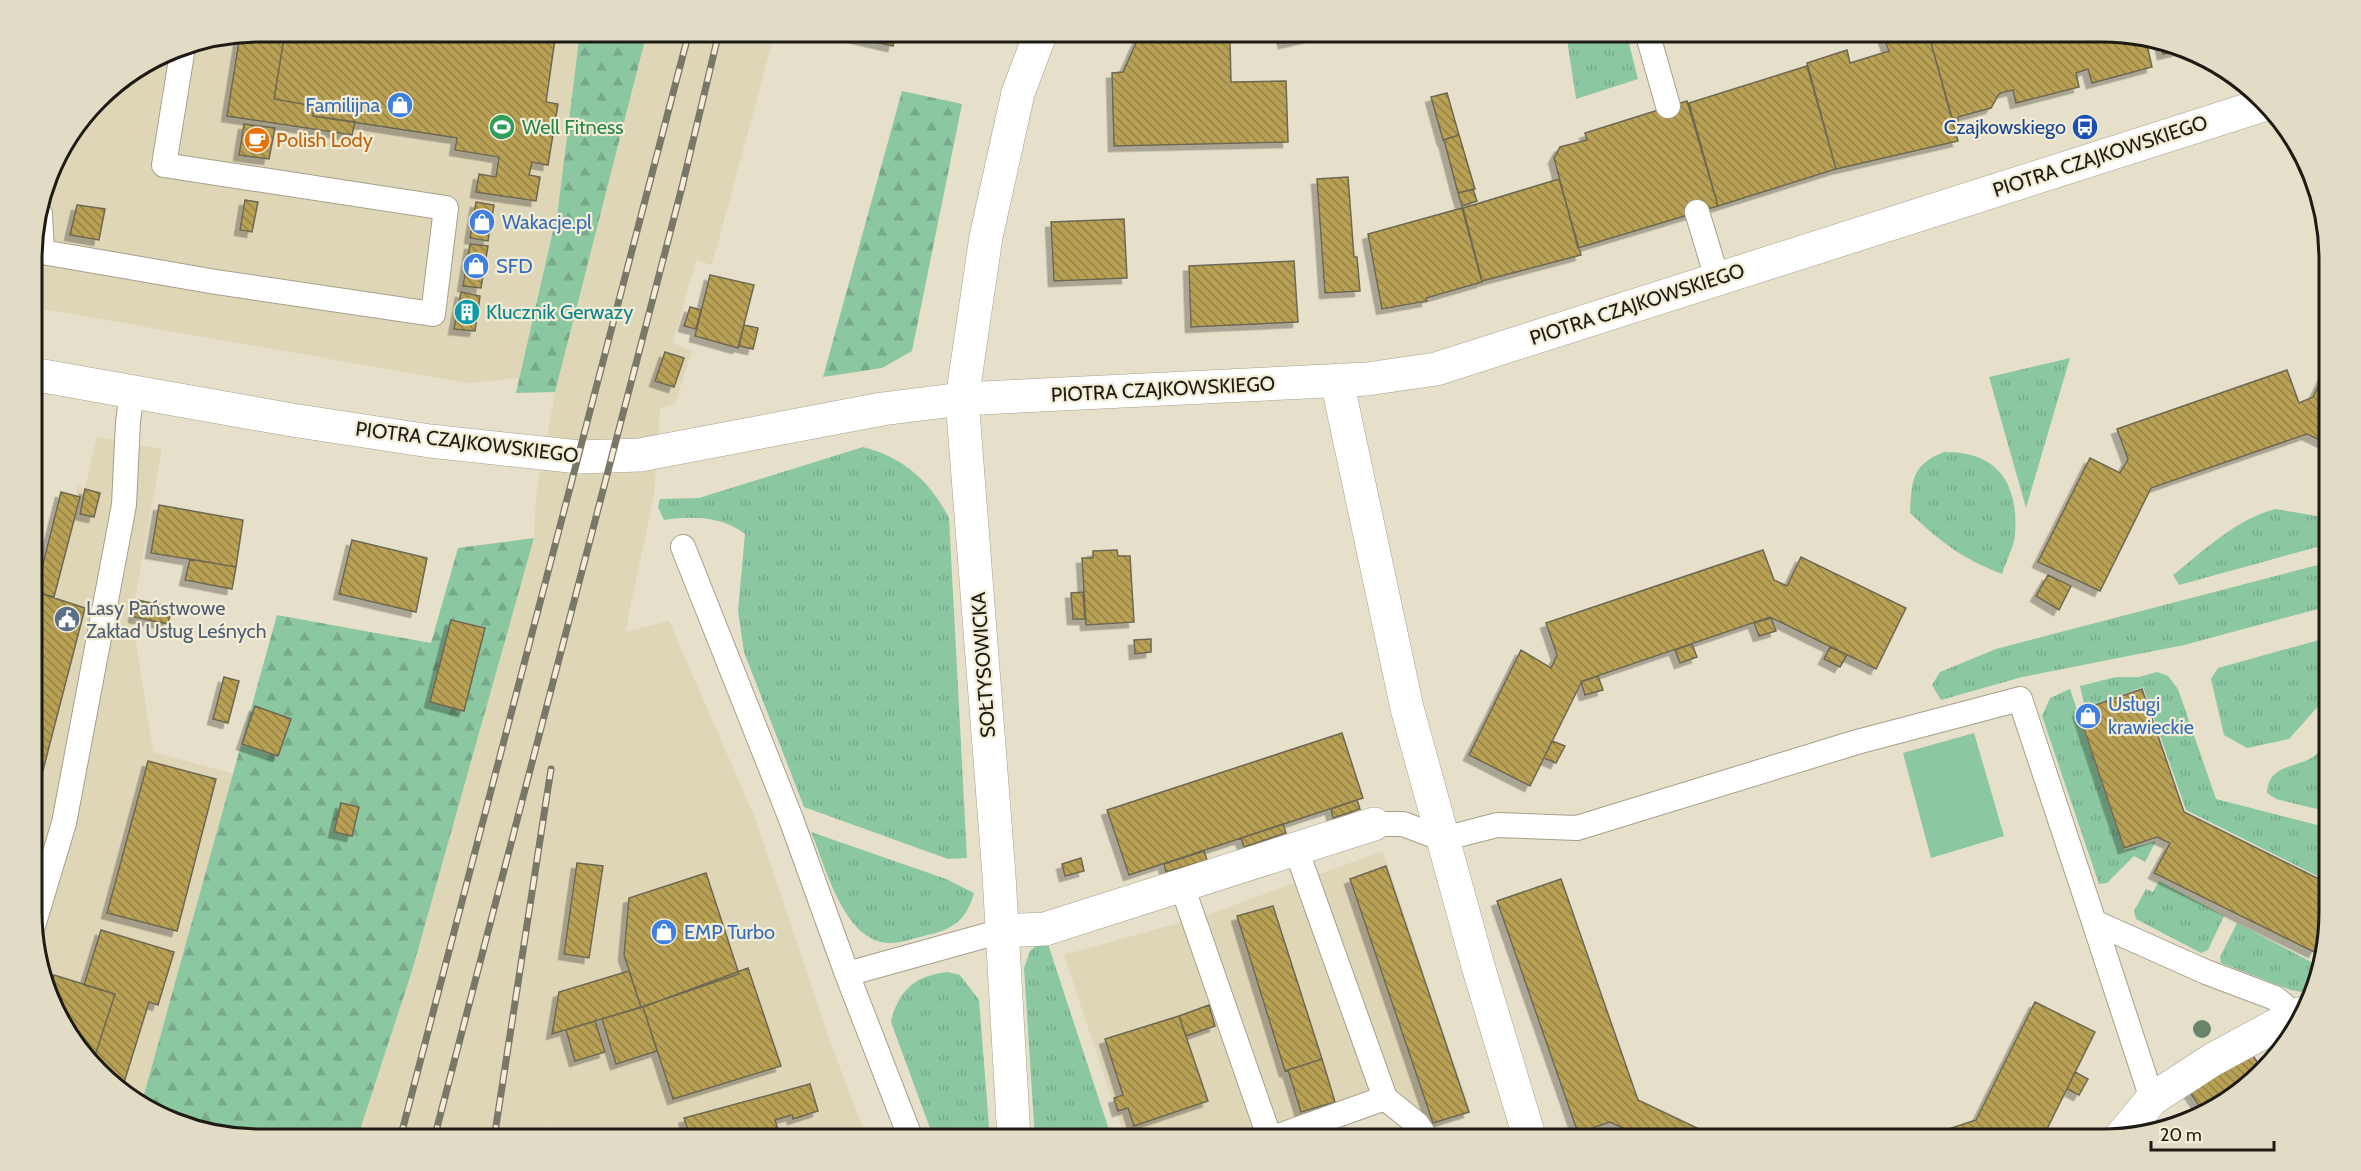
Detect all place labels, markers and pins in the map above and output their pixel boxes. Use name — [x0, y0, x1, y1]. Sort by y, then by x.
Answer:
shop icon: Familijna — [385, 90, 415, 120]
place label: Familijna — [305, 93, 380, 117]
sports icon: Well Fitness — [487, 112, 517, 142]
bus stop icon: Czajkowskiego — [2070, 112, 2100, 142]
place label: Well Fitness — [522, 115, 624, 139]
place label: Czajkowskiego — [1944, 115, 2066, 139]
cafe icon: Polish Lody — [242, 125, 272, 155]
place label: Polish Lody — [276, 128, 373, 152]
shop icon: Wakacje.pl — [467, 207, 497, 237]
place label: Wakacje.pl — [502, 210, 592, 234]
shop icon: SFD — [461, 251, 491, 281]
place label: SFD — [496, 254, 533, 278]
building icon: Klucznik Gerwazy — [452, 297, 482, 327]
place label: Klucznik Gerwazy — [486, 300, 633, 324]
place label: Lasy Państwowe Zakład Usług Leśnych — [86, 596, 266, 643]
public building icon: Lasy Państwowe Zakład Usług Leśnych — [52, 604, 82, 634]
place label: Usługi krawieckie — [2108, 692, 2194, 739]
shop icon: Usługi krawieckie — [2073, 701, 2103, 731]
shop icon: EMP Turbo — [649, 917, 679, 947]
place label: EMP Turbo — [684, 920, 775, 944]

